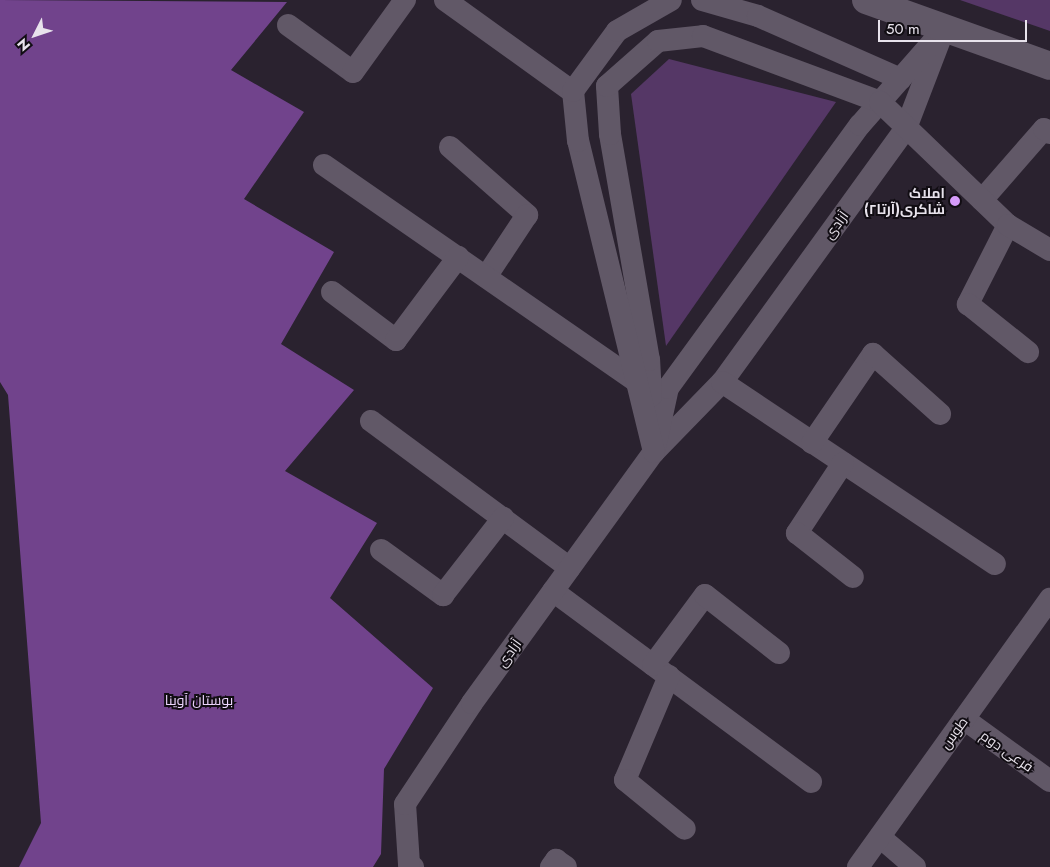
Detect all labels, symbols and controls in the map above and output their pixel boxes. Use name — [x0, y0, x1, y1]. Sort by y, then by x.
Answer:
north arrow — [10, 10, 60, 60]
scale bar — [880, 10, 1029, 42]
text: 50 m — [886, 18, 920, 40]
text: N — [12, 34, 35, 56]
place label: املاک شاکری(آرتا۲) — [864, 185, 945, 218]
marker: املاک شاکری(آرتا۲) — [949, 195, 961, 207]
street label: آزادی — [820, 208, 852, 242]
street label: آزادی — [493, 636, 525, 670]
park label: بوستان آوینا — [165, 692, 233, 708]
street label: طوس — [937, 714, 971, 752]
street label: فرعی دوم — [977, 727, 1037, 775]

